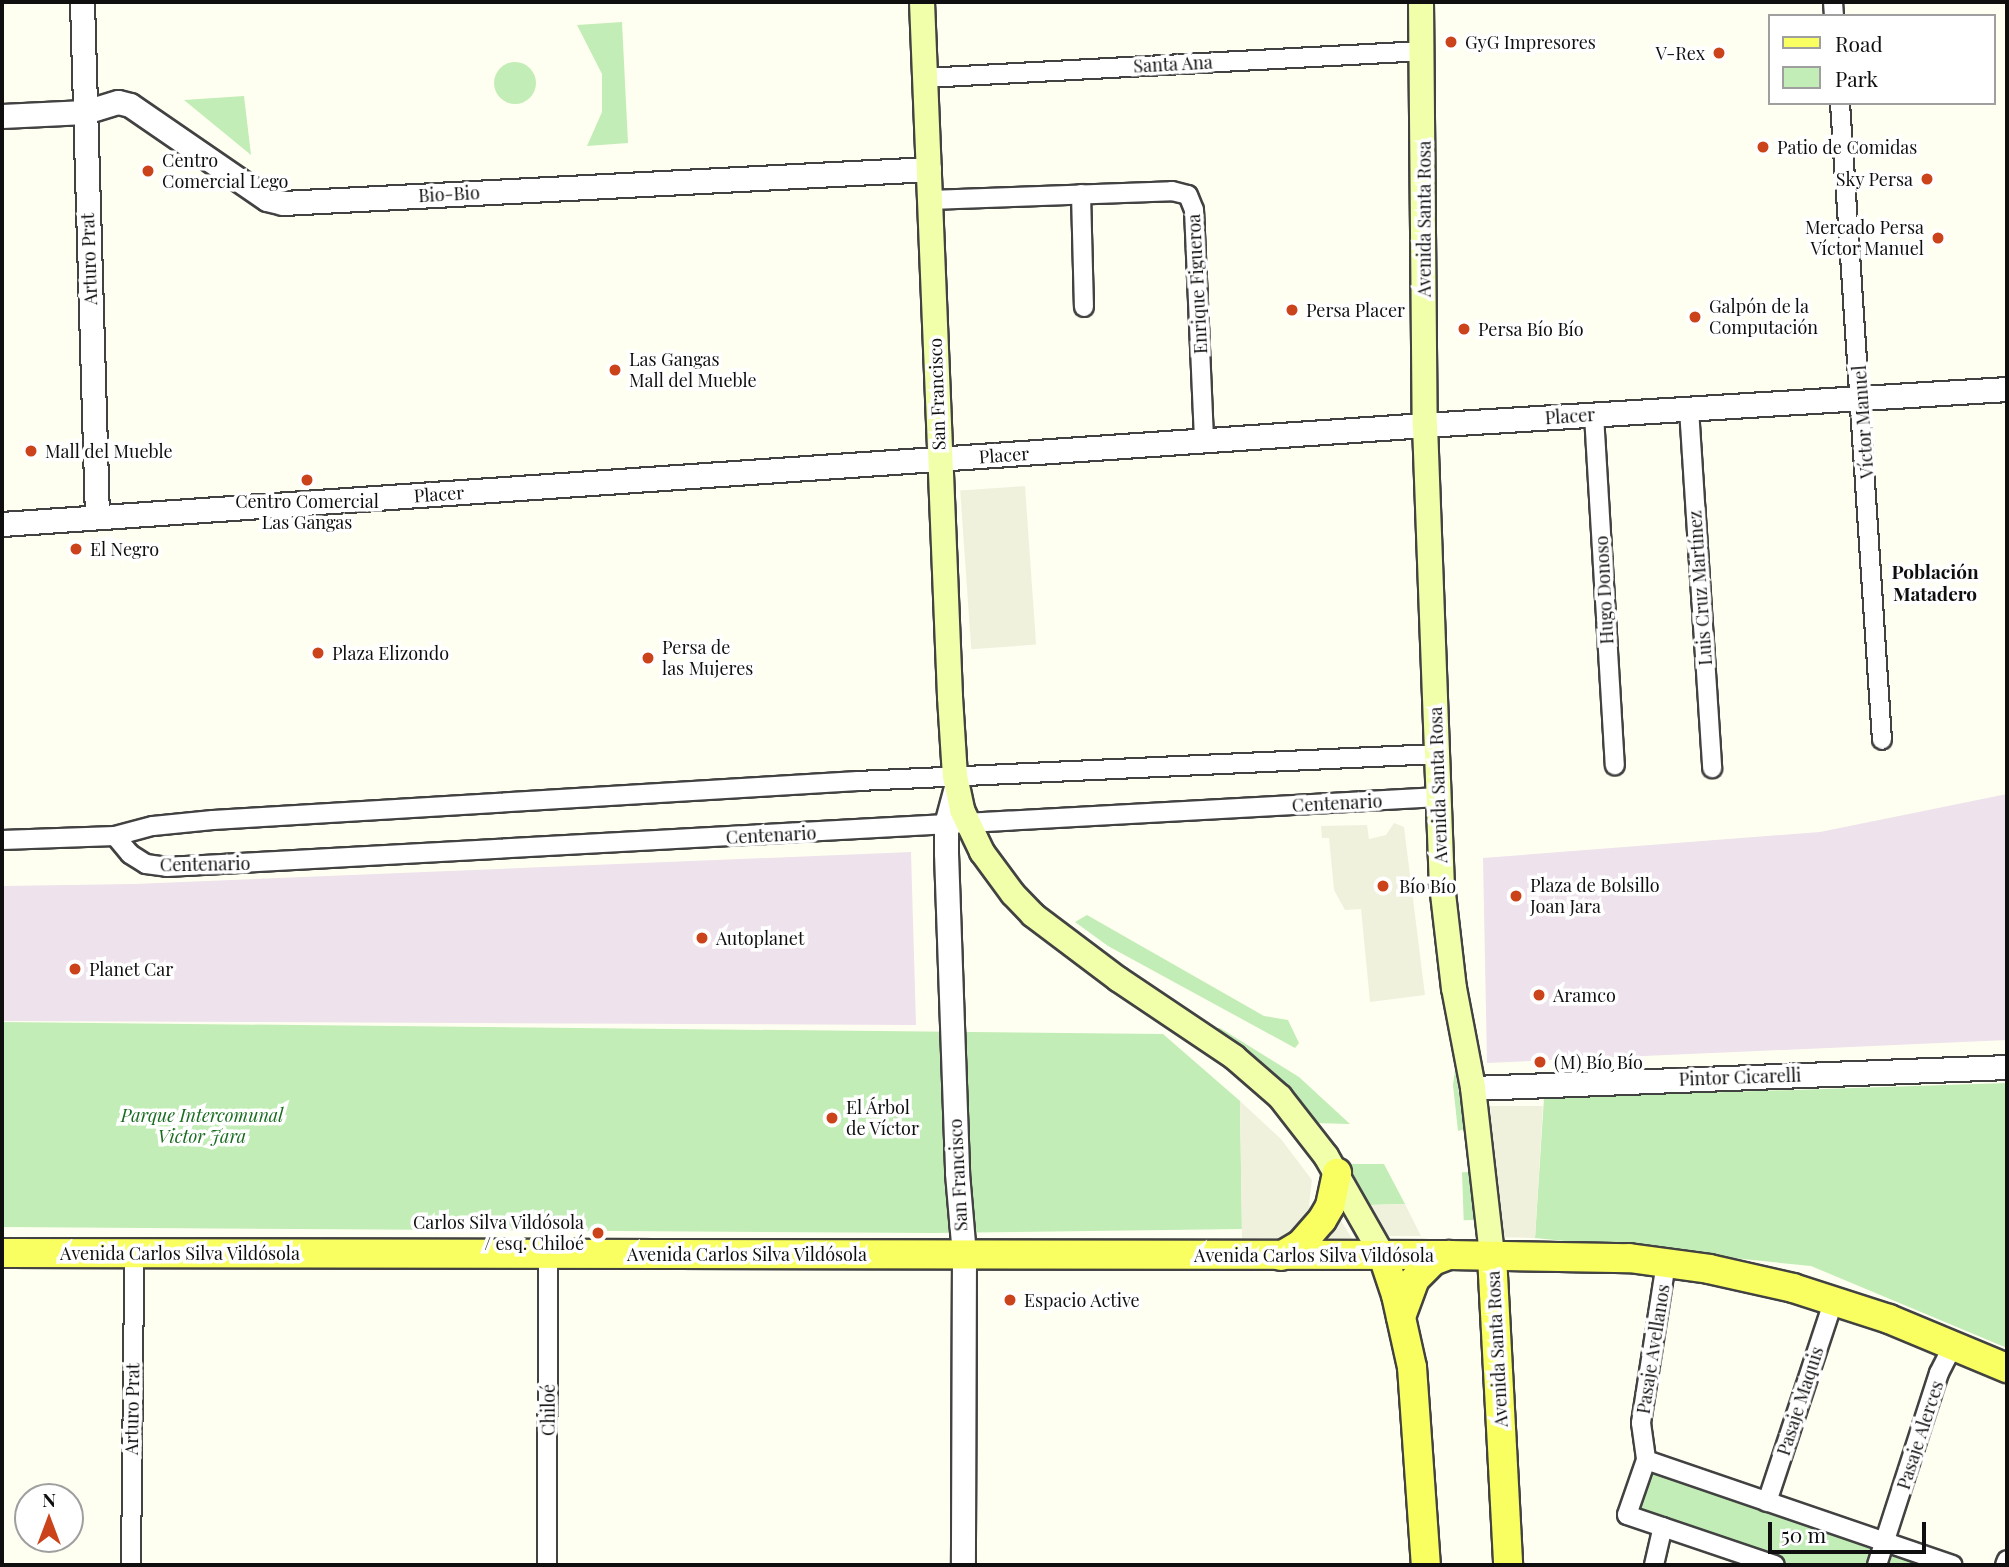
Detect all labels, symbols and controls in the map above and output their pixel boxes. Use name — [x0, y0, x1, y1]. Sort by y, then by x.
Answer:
legend — [1768, 14, 1995, 105]
text: Road — [1835, 29, 1883, 57]
place label: GyG Impresores — [1465, 31, 1596, 53]
marker: GyG Impresores — [1443, 34, 1459, 50]
place label: V-Rex — [1656, 42, 1705, 64]
marker: V-Rex — [1711, 45, 1727, 61]
street label: Santa Ana — [1132, 51, 1214, 77]
text: Park — [1835, 64, 1878, 92]
place label: Patio de Comidas — [1777, 136, 1917, 158]
marker: Patio de Comidas — [1755, 139, 1771, 155]
street label: Avenida Santa Rosa — [1413, 141, 1435, 297]
place label: Centro Comercial Lego — [162, 150, 288, 192]
marker: Centro Comercial Lego — [140, 163, 156, 179]
place label: Sky Persa — [1835, 168, 1913, 190]
marker: Sky Persa — [1919, 171, 1935, 187]
street label: Bio-Bio — [418, 182, 480, 206]
street label: Arturo Prat — [77, 213, 101, 305]
street label: Enrique Figueroa — [1183, 213, 1211, 355]
place label: Mercado Persa Víctor Manuel — [1805, 217, 1924, 260]
marker: Mercado Persa Víctor Manuel — [1930, 230, 1946, 246]
place label: Galpón de la Computación — [1709, 296, 1818, 338]
place label: Persa Placer — [1306, 299, 1405, 321]
marker: Persa Placer — [1284, 302, 1300, 318]
marker: Galpón de la Computación — [1687, 309, 1703, 325]
place label: Persa Bío Bío — [1478, 318, 1584, 340]
marker: Persa Bío Bío — [1456, 321, 1472, 337]
street label: San Francisco — [924, 337, 950, 451]
place label: Las Gangas Mall del Mueble — [629, 349, 757, 392]
marker: Las Gangas Mall del Mueble — [607, 362, 623, 378]
street label: Víctor Manuel — [1848, 364, 1878, 480]
street label: Placer — [1544, 403, 1596, 429]
place label: Mall del Mueble — [45, 440, 173, 462]
street label: Placer — [978, 442, 1030, 468]
marker: Mall del Mueble — [23, 443, 39, 459]
marker: Centro Comercial Las Gangas — [299, 472, 315, 488]
street label: Placer — [413, 481, 465, 507]
place label: Centro Comercial Las Gangas — [235, 491, 379, 534]
street label: Luis Cruz Martínez — [1684, 510, 1716, 666]
street label: Hugo Donoso — [1590, 535, 1618, 645]
place label: El Negro — [90, 538, 159, 560]
marker: El Negro — [68, 541, 84, 557]
district label: Población Matadero — [1891, 561, 1979, 605]
place label: Persa de las Mujeres — [662, 637, 753, 680]
place label: Plaza Elizondo — [332, 642, 449, 664]
marker: Plaza Elizondo — [310, 645, 326, 661]
marker: Persa de las Mujeres — [640, 650, 656, 666]
street label: Avenida Santa Rosa — [1424, 706, 1452, 864]
street label: Centenario — [1291, 790, 1383, 816]
street label: Centenario — [725, 822, 817, 848]
street label: Centenario — [160, 852, 250, 876]
place label: Bío Bío — [1399, 875, 1456, 897]
place label: Plaza de Bolsillo Joan Jara — [1530, 875, 1660, 917]
marker: Bío Bío — [1373, 876, 1393, 896]
marker: Plaza de Bolsillo Joan Jara — [1508, 888, 1524, 904]
place label: Autoplanet — [716, 927, 804, 949]
marker: Autoplanet — [694, 930, 710, 946]
place label: Planet Car — [89, 958, 174, 980]
marker: Planet Car — [67, 961, 83, 977]
place label: Aramco — [1553, 984, 1616, 1006]
marker: Aramco — [1531, 987, 1547, 1003]
place label: (M) Bío Bío — [1554, 1051, 1643, 1073]
marker: (M) Bío Bío — [1532, 1054, 1548, 1070]
street label: Pintor Cicarelli — [1678, 1064, 1802, 1090]
place label: El Árbol de Víctor — [846, 1097, 920, 1140]
park label: Parque Intercomunal Victor Jara — [121, 1105, 283, 1148]
marker: El Árbol de Víctor — [824, 1110, 840, 1126]
street label: San Francisco — [944, 1118, 972, 1232]
place label: Carlos Silva Vildósola / esq. Chiloé — [412, 1212, 584, 1254]
marker: Carlos Silva Vildósola / esq. Chiloé — [590, 1225, 606, 1241]
street label: Avenida Carlos Silva Vildósola — [60, 1242, 300, 1264]
street label: Avenida Carlos Silva Vildósola — [627, 1243, 867, 1265]
street label: Avenida Carlos Silva Vildósola — [1194, 1244, 1434, 1266]
street label: Avenida Santa Rosa — [1482, 1270, 1512, 1428]
street label: Pasaje Avellanos — [1632, 1282, 1674, 1416]
place label: Espacio Active — [1024, 1289, 1140, 1311]
marker: Espacio Active — [1002, 1292, 1018, 1308]
street label: Pasaje Maquis — [1772, 1344, 1828, 1458]
street label: Arturo Prat — [120, 1363, 144, 1455]
street label: Pasaje Alerces — [1892, 1378, 1948, 1492]
street label: Chiloé — [537, 1384, 559, 1436]
north arrow — [14, 1483, 84, 1553]
text: N — [42, 1486, 56, 1512]
scale bar — [1771, 1508, 1928, 1552]
text: 50 m — [1781, 1520, 1826, 1548]

